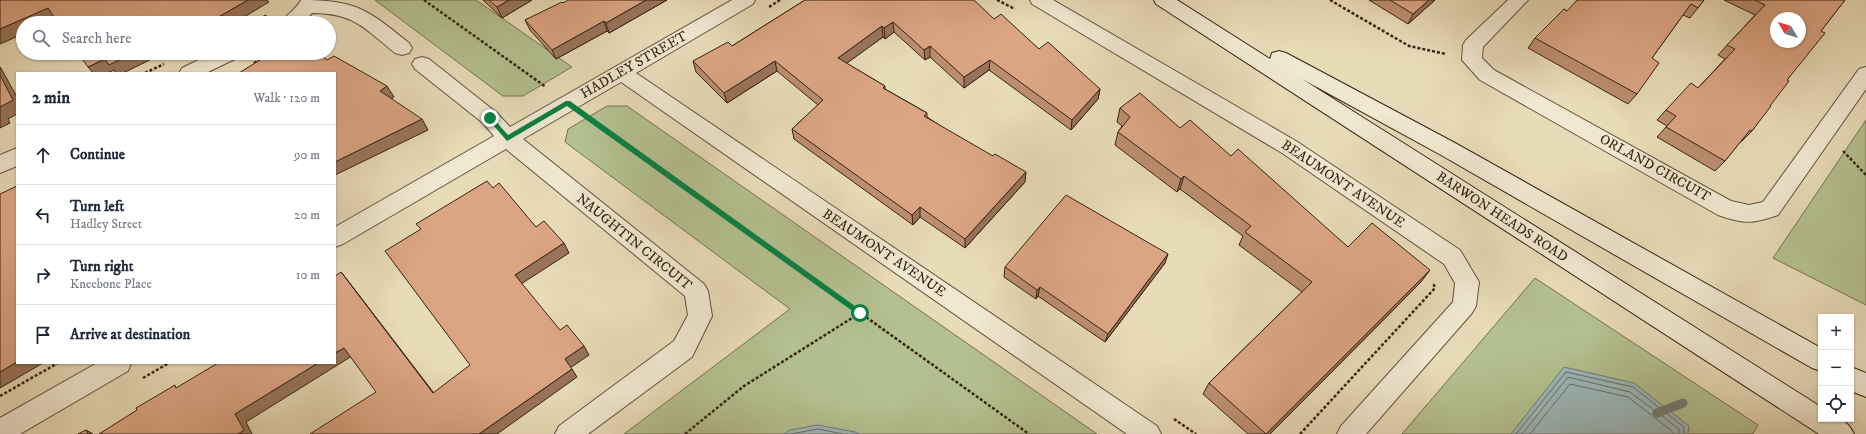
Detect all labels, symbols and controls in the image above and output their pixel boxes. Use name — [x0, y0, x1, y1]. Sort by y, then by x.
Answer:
north arrow — [1770, 12, 1806, 48]
search box — [16, 16, 336, 60]
icon: search — [30, 27, 52, 49]
street label: HADLEY STREET — [577, 27, 691, 103]
text: Search here — [62, 29, 131, 48]
text: 2 min — [32, 87, 70, 109]
text: Walk · 120 m — [254, 90, 320, 106]
route end — [481, 109, 499, 127]
street label: ORLAND CIRCUIT — [1596, 130, 1714, 206]
street label: BEAUMONT AVENUE — [1278, 136, 1408, 232]
icon: ahead — [32, 144, 54, 166]
text: Continue — [70, 145, 125, 164]
text: 90 m — [294, 147, 320, 163]
street label: BARWON HEADS ROAD — [1433, 168, 1571, 266]
street label: NAUGHTIN CIRCUIT — [572, 190, 696, 294]
text: Turn left — [70, 197, 124, 216]
icon: left — [32, 204, 54, 226]
street label: BEAUMONT AVENUE — [819, 205, 949, 301]
text: 20 m — [294, 207, 320, 223]
text: Hadley Street — [70, 216, 142, 232]
text: Turn right — [70, 257, 133, 276]
icon: right — [32, 264, 54, 286]
text: 10 m — [296, 267, 320, 283]
text: Kneebone Place — [70, 276, 152, 292]
route start — [851, 304, 869, 322]
map controls — [1818, 314, 1854, 422]
button: + — [1818, 314, 1854, 350]
icon: arrive — [32, 324, 54, 346]
text: Arrive at destination — [70, 325, 190, 344]
button: − — [1818, 350, 1854, 386]
button: locate — [1818, 386, 1854, 422]

